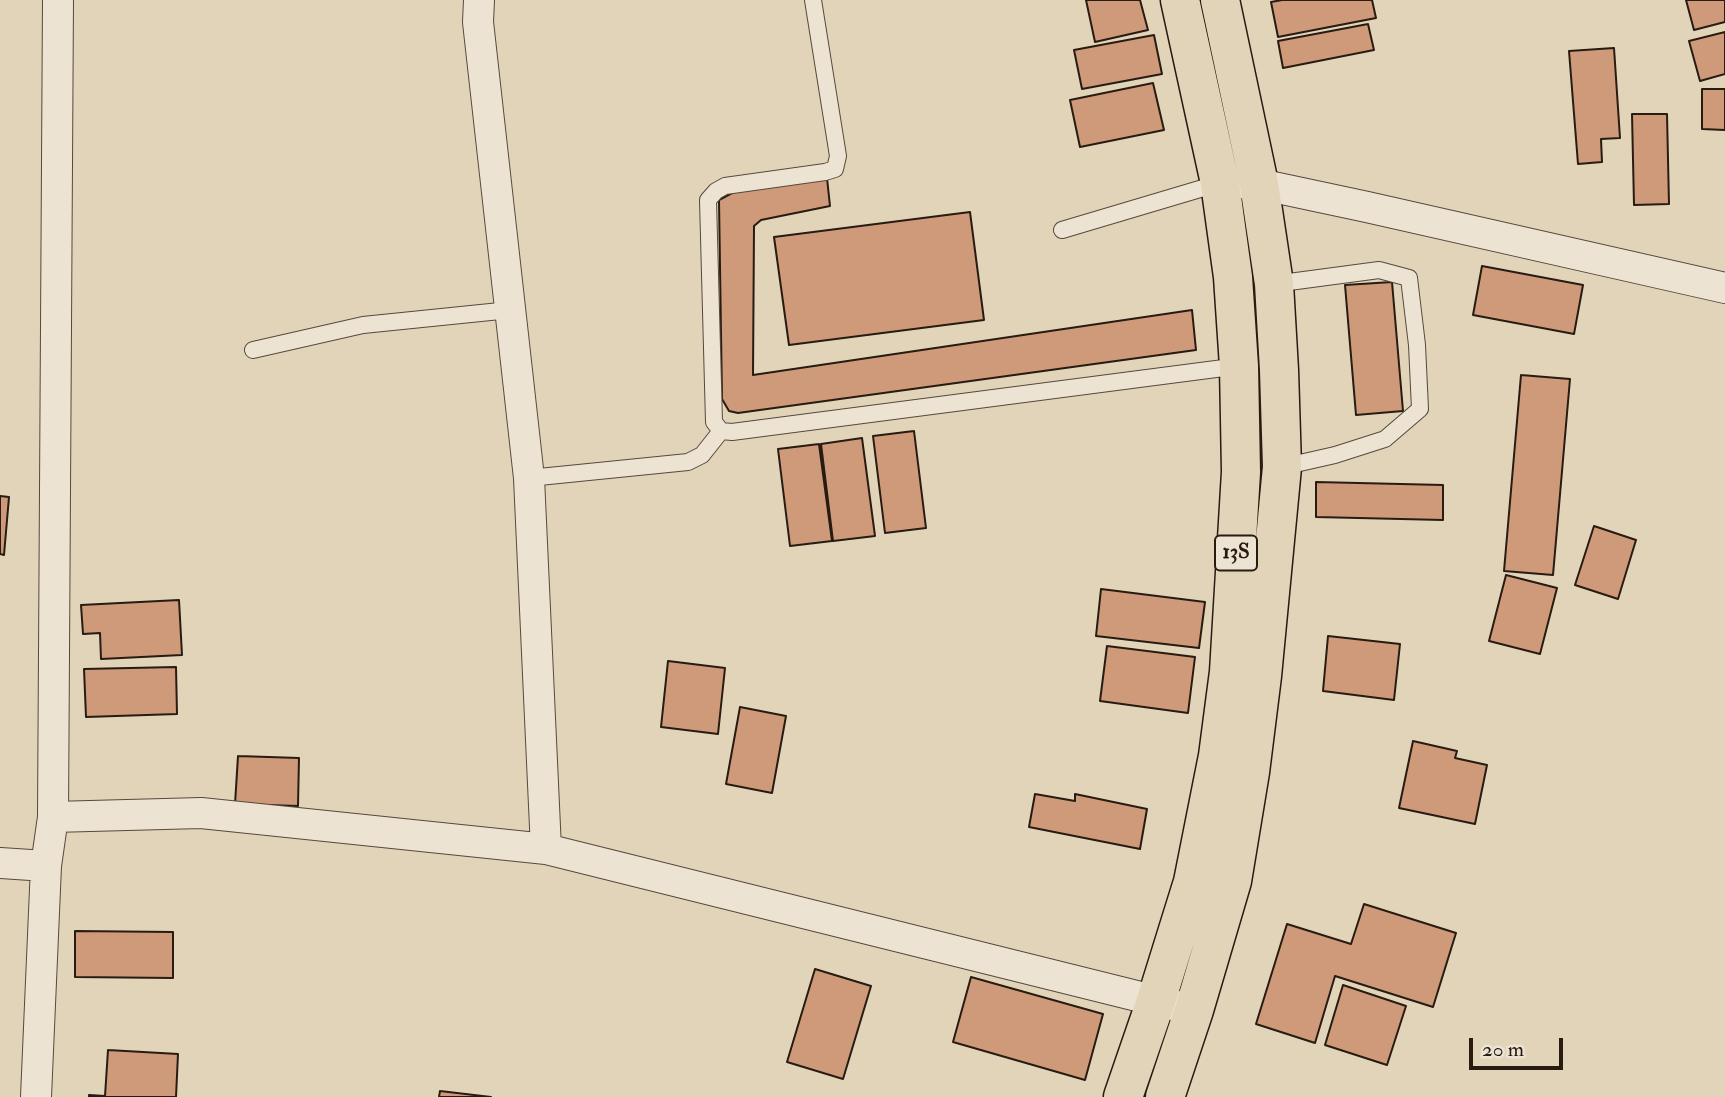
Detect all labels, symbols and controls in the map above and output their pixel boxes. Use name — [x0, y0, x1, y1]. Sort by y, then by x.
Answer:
road number: 13S — [1215, 536, 1257, 570]
scale bar — [1473, 1024, 1568, 1068]
text: 20 m — [1482, 1036, 1524, 1063]

